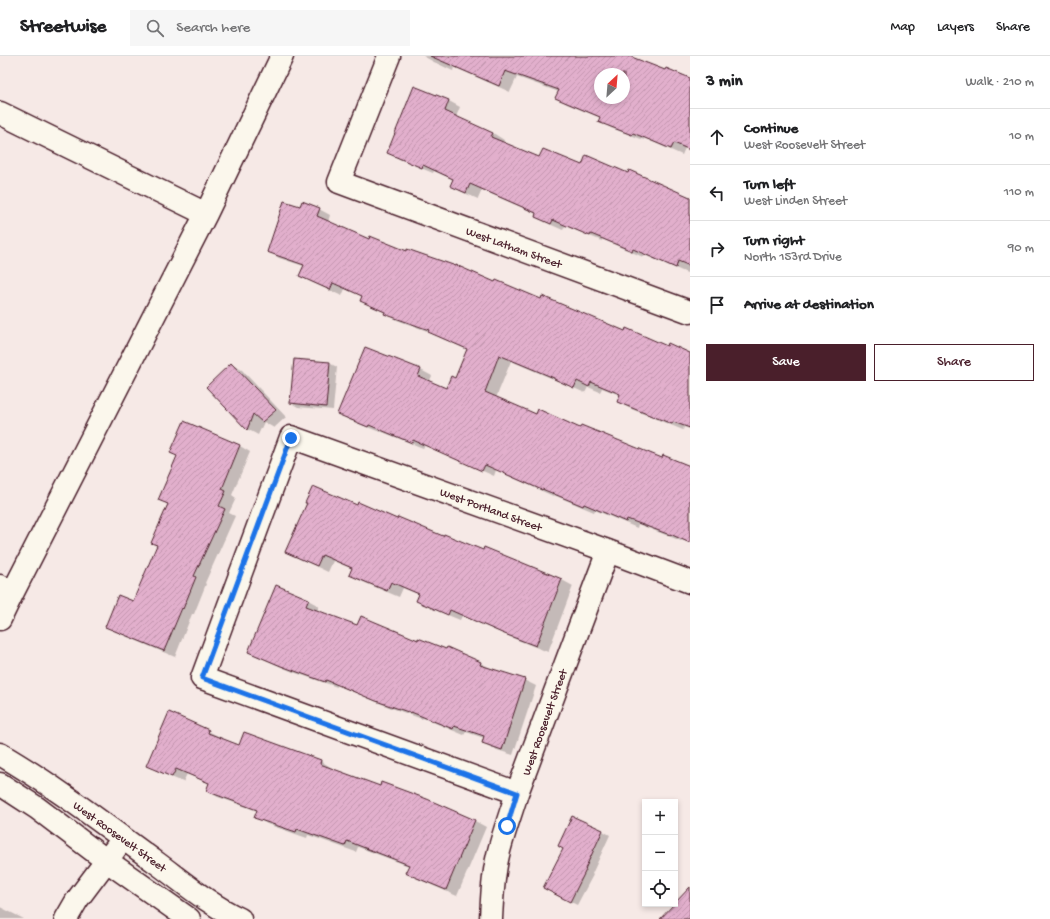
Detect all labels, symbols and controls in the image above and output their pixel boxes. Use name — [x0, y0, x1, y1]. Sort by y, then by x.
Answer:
search box — [130, 10, 410, 46]
text: Streetwise — [20, 16, 106, 39]
icon: search — [144, 17, 166, 39]
text: Search here — [176, 19, 250, 37]
text: Map — [891, 19, 915, 36]
text: Layers — [937, 19, 974, 36]
text: Share — [996, 19, 1030, 36]
north arrow — [594, 68, 630, 104]
text: 3 min — [706, 72, 743, 92]
text: Walk · 210 m — [966, 75, 1034, 90]
text: Continue — [744, 120, 798, 138]
icon: ahead — [706, 126, 728, 148]
text: 10 m — [1009, 129, 1034, 144]
text: West Roosevelt Street — [744, 138, 865, 153]
text: Turn left — [744, 176, 795, 194]
icon: left — [706, 182, 728, 204]
text: 110 m — [1004, 185, 1034, 200]
text: West Linden Street — [744, 194, 847, 209]
street label: West Latham Street — [463, 225, 564, 273]
text: Turn right — [744, 232, 804, 250]
icon: right — [706, 238, 728, 260]
text: 90 m — [1008, 241, 1034, 256]
text: North 153rd Drive — [744, 250, 842, 265]
icon: arrive — [706, 294, 728, 316]
text: Arrive at destination — [744, 296, 874, 314]
button: Save — [706, 344, 866, 381]
button: Share — [874, 344, 1034, 381]
route end — [282, 429, 300, 447]
street label: West Portland Street — [437, 486, 544, 536]
street label: West Roosevelt Street — [520, 667, 572, 778]
street label: West Roosevelt Street — [69, 799, 169, 877]
map controls — [642, 799, 678, 907]
button: + — [642, 799, 678, 835]
route start — [498, 817, 516, 835]
button: − — [642, 835, 678, 871]
button: locate — [642, 871, 678, 907]

